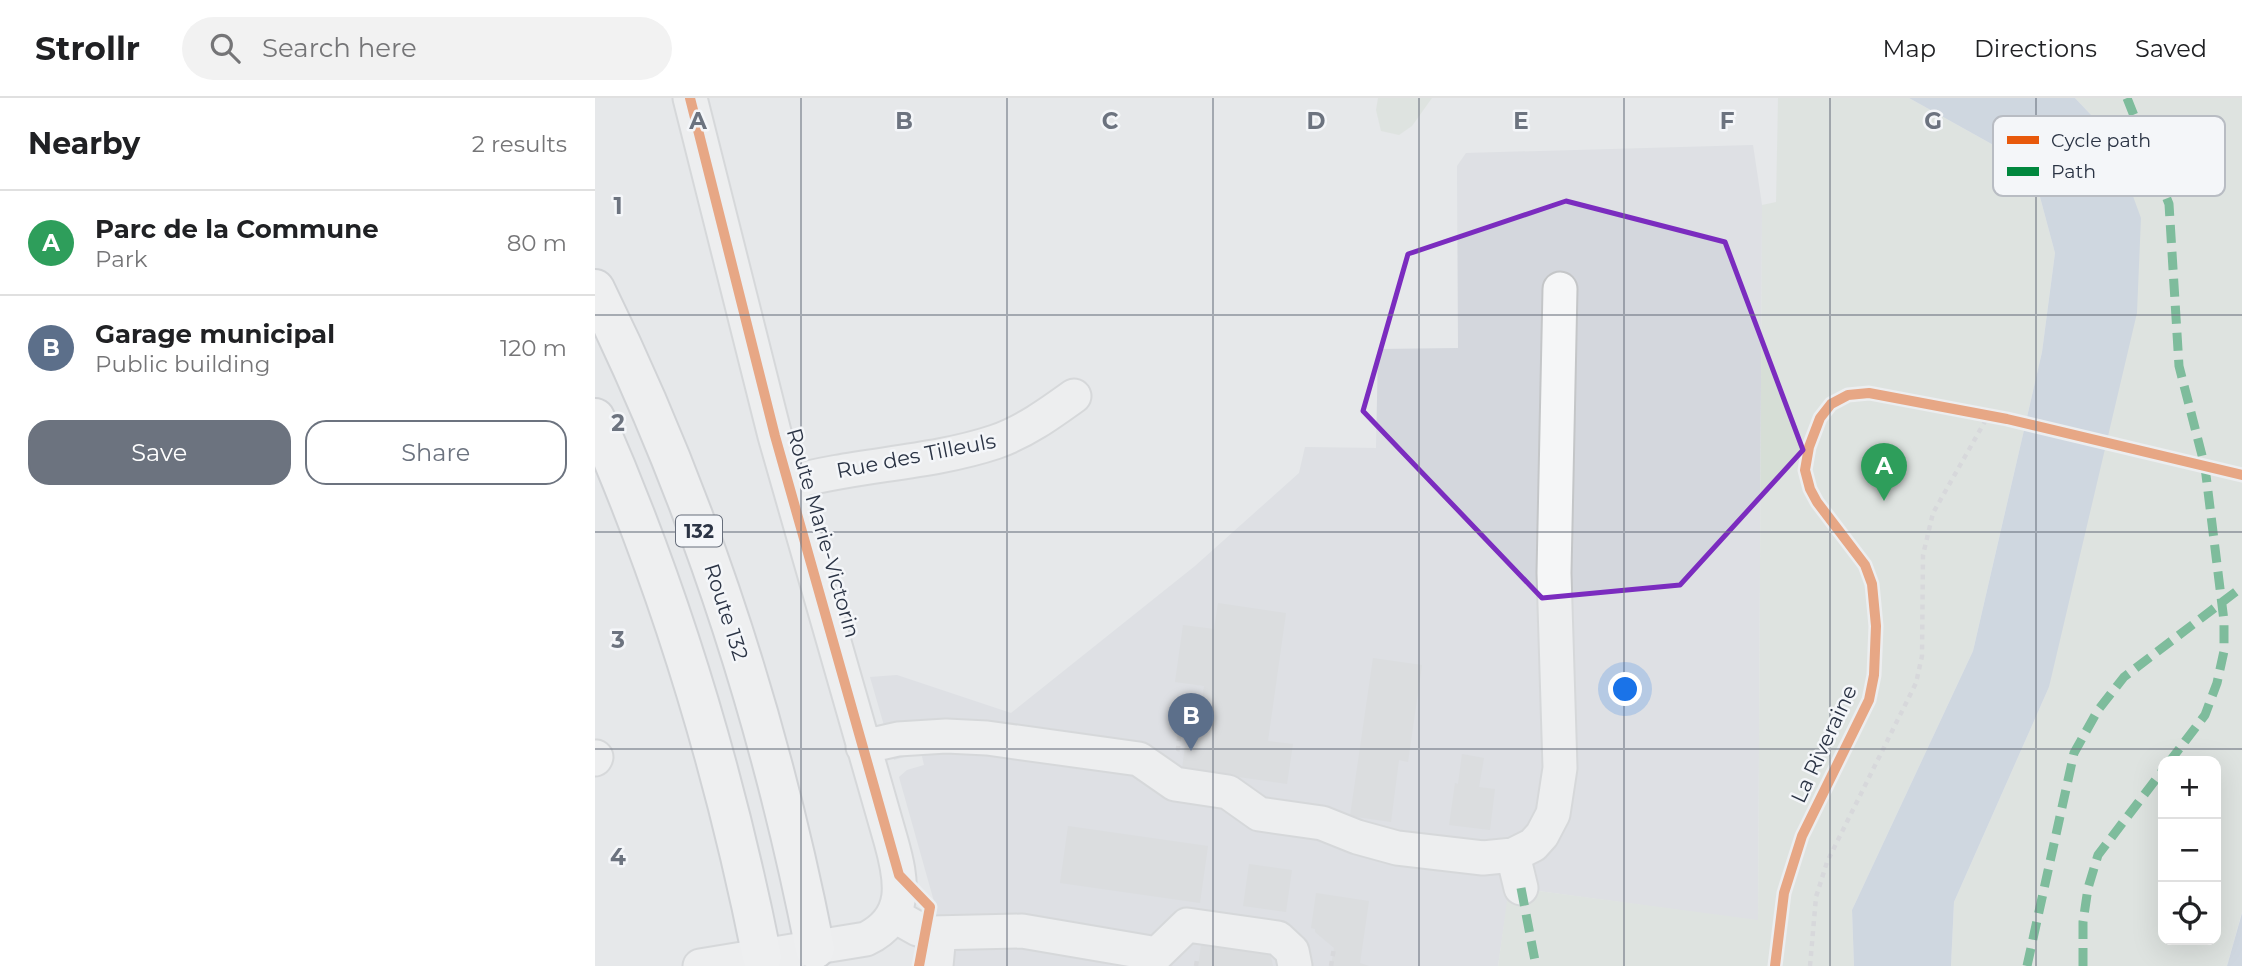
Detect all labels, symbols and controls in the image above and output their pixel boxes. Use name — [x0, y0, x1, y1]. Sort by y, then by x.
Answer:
search box — [182, 17, 672, 80]
text: Strollr — [35, 28, 140, 68]
icon: search — [206, 29, 244, 67]
text: Search here — [262, 32, 417, 64]
text: Map — [1883, 34, 1936, 63]
text: Directions — [1974, 34, 2097, 63]
text: Saved — [2135, 34, 2207, 63]
text: A — [688, 107, 707, 135]
text: B — [895, 107, 913, 135]
text: C — [1102, 107, 1119, 135]
text: D — [1307, 107, 1326, 135]
text: E — [1513, 107, 1529, 135]
text: F — [1720, 107, 1735, 135]
text: G — [1924, 107, 1942, 135]
legend — [1993, 116, 2225, 196]
text: Nearby — [28, 125, 140, 162]
text: Cycle path — [2051, 129, 2151, 152]
text: 2 results — [472, 130, 567, 158]
text: Path — [2051, 160, 2096, 183]
text: 1 — [613, 192, 623, 220]
text: Parc de la Commune — [95, 213, 379, 245]
text: A — [42, 229, 60, 257]
text: 80 m — [507, 229, 567, 257]
text: Park — [95, 245, 148, 273]
text: Garage municipal — [95, 318, 335, 350]
text: B — [42, 334, 60, 362]
text: 120 m — [500, 334, 567, 362]
text: Public building — [95, 350, 270, 378]
text: 2 — [611, 409, 625, 437]
button: Save — [28, 420, 291, 485]
button: Share — [305, 420, 567, 485]
street label: Route Marie-Victorin — [782, 425, 865, 641]
street label: Rue des Tilleuls — [834, 428, 998, 483]
pin: A — [1861, 443, 1907, 501]
road number: 132 — [676, 516, 722, 546]
street label: Route 132 — [699, 560, 754, 663]
text: 3 — [610, 626, 625, 654]
your location — [1608, 672, 1642, 706]
street label: La Riveraine — [1785, 681, 1862, 807]
pin: B — [1168, 693, 1214, 751]
map controls — [2158, 756, 2221, 945]
button: + — [2158, 756, 2221, 819]
button: − — [2158, 819, 2221, 882]
text: 4 — [610, 843, 626, 871]
button: locate — [2158, 882, 2221, 945]

